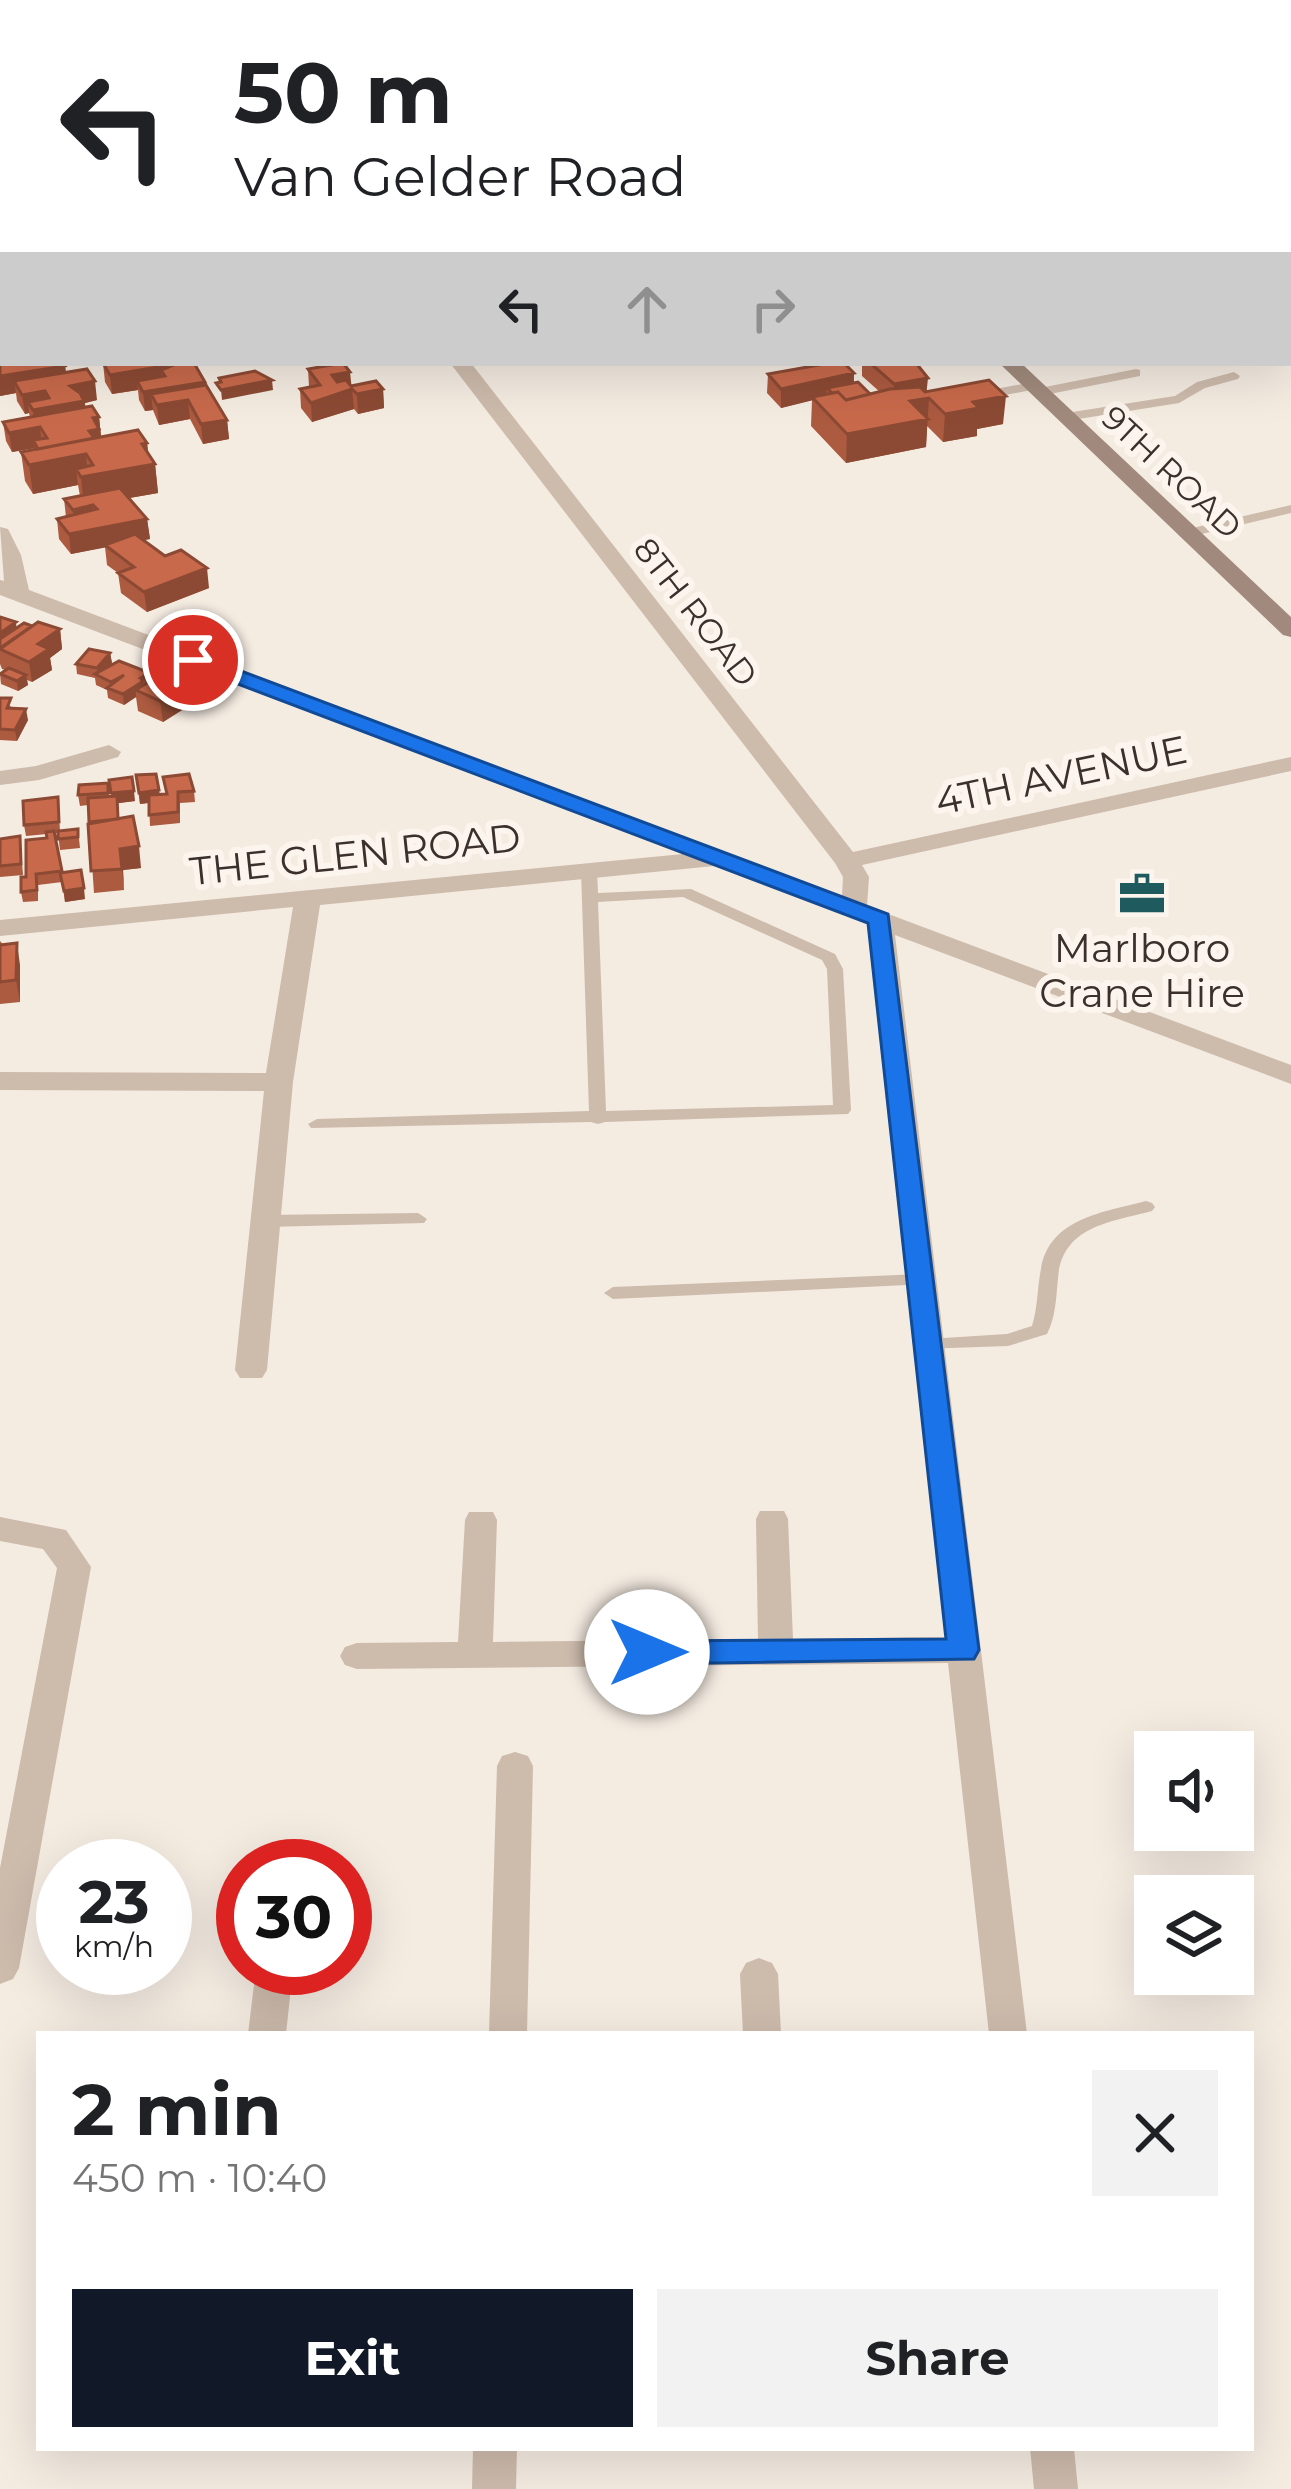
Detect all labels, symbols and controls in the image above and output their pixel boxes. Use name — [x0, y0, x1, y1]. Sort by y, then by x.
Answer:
text: 50 m — [234, 42, 453, 144]
icon: left — [36, 48, 192, 204]
text: Van Gelder Road — [234, 144, 686, 210]
icon: left — [488, 276, 554, 342]
icon: ahead — [614, 276, 680, 342]
icon: right — [740, 276, 806, 342]
street label: 9TH ROAD — [1094, 397, 1250, 547]
street label: 8TH ROAD — [626, 530, 766, 694]
pin — [142, 609, 244, 711]
icon: arrive — [160, 627, 226, 693]
street label: 4TH AVENUE — [931, 725, 1191, 825]
street label: THE GLEN ROAD — [187, 813, 523, 895]
office icon: Marlboro Crane Hire — [1117, 869, 1167, 919]
place label: Marlboro Crane Hire — [1039, 924, 1245, 1017]
position arrow — [584, 1589, 710, 1715]
map controls — [1134, 1731, 1254, 1995]
button: sound — [1134, 1731, 1254, 1851]
speed limit sign: 30 — [216, 1839, 372, 1995]
text: 23 — [79, 1865, 149, 1938]
button: layers — [1134, 1875, 1254, 1995]
text: km/h — [74, 1928, 154, 1965]
text: 2 min — [72, 2065, 282, 2153]
button: close — [1092, 2070, 1218, 2196]
text: 450 m · 10:40 — [72, 2154, 327, 2202]
button: Exit — [72, 2289, 633, 2427]
button: Share — [657, 2289, 1218, 2427]

